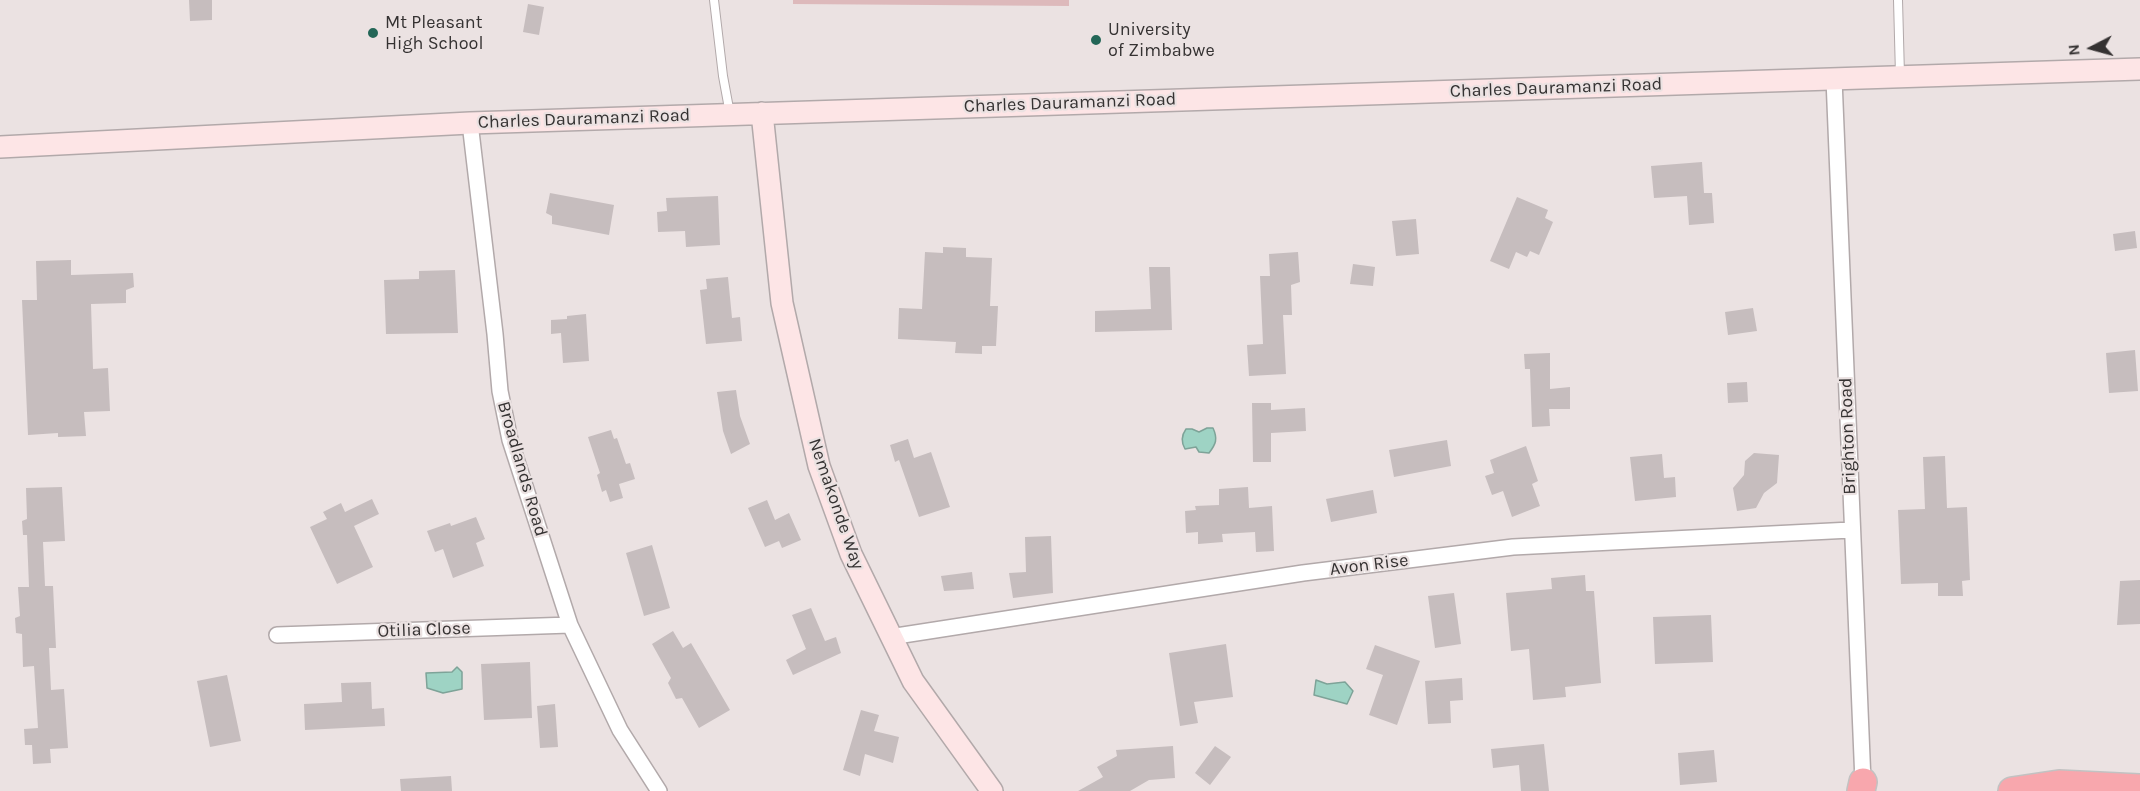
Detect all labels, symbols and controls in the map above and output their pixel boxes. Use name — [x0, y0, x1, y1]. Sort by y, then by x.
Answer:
place label: Mt Pleasant High School — [385, 12, 483, 54]
north arrow — [2062, 18, 2122, 78]
place label: University of Zimbabwe — [1108, 19, 1215, 62]
marker: Mt Pleasant High School — [366, 26, 380, 40]
marker: University of Zimbabwe — [1089, 33, 1103, 47]
text: N — [2064, 43, 2084, 57]
street label: Charles Dauramanzi Road — [1449, 73, 1663, 103]
street label: Charles Dauramanzi Road — [963, 88, 1177, 118]
street label: Charles Dauramanzi Road — [477, 104, 691, 134]
street label: Brighton Road — [1835, 377, 1861, 495]
street label: Broadlands Road — [492, 399, 552, 539]
street label: Nemakonde Way — [803, 436, 869, 572]
street label: Avon Rise — [1328, 549, 1410, 581]
street label: Otilia Close — [377, 618, 471, 642]

